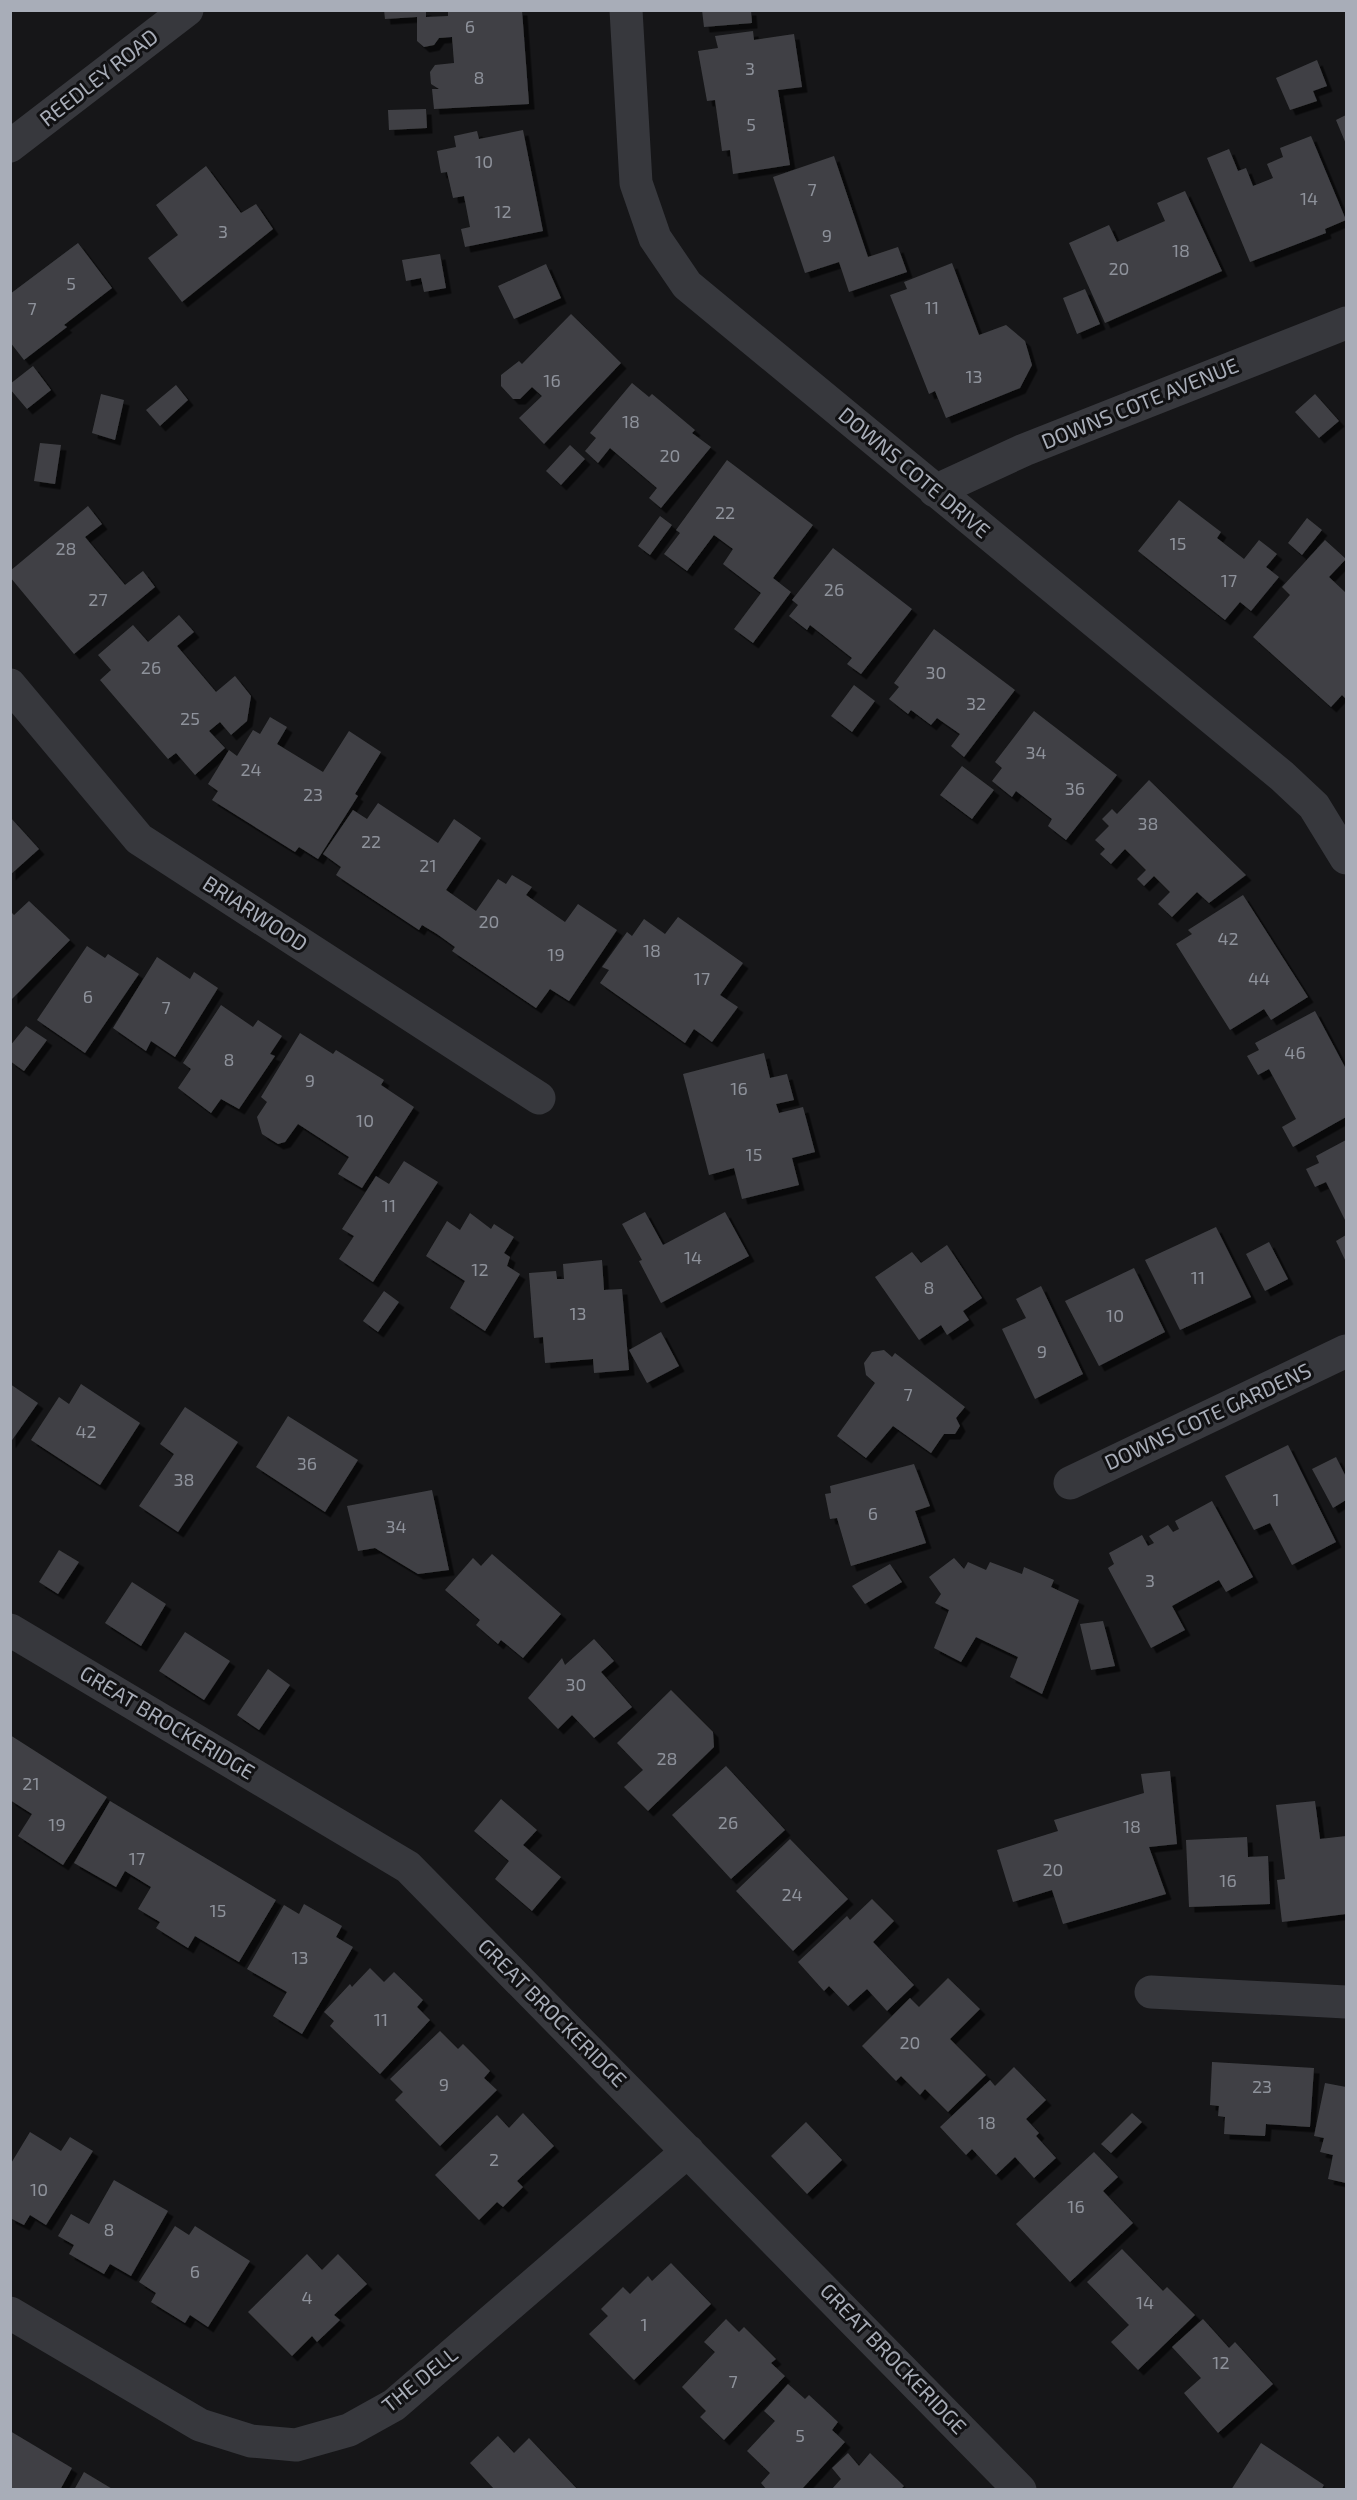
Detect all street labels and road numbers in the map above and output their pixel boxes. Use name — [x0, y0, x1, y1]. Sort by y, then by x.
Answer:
street label: REEDLEY ROAD — [34, 23, 162, 131]
street label: DOWNS COTE AVENUE — [1037, 352, 1242, 454]
street label: DOWNS COTE DRIVE — [834, 401, 996, 543]
street label: BRIARWOOD — [199, 870, 313, 956]
street label: DOWNS COTE GARDENS — [1100, 1357, 1315, 1474]
street label: GREAT BROCKERIDGE — [76, 1660, 260, 1784]
street label: GREAT BROCKERIDGE — [474, 1933, 632, 2091]
street label: GREAT BROCKERIDGE — [816, 2278, 972, 2438]
street label: THE DELL — [376, 2341, 462, 2417]

